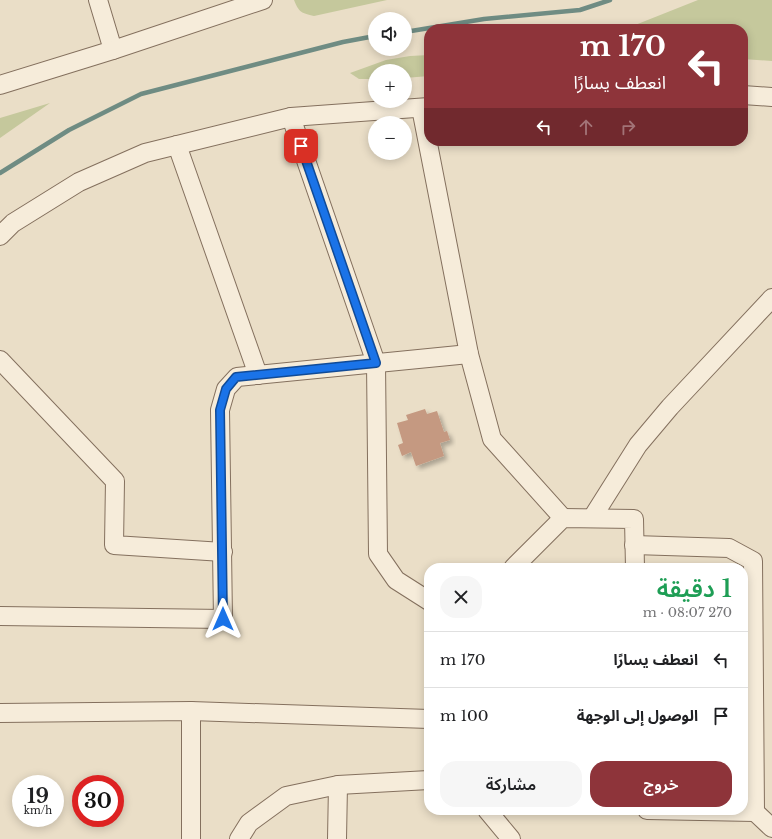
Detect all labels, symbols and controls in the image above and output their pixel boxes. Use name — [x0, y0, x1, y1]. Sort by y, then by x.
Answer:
map controls — [368, 12, 412, 160]
button: sound — [368, 12, 412, 56]
text: 170 m — [580, 29, 666, 64]
icon: left — [680, 40, 732, 92]
button: + — [368, 64, 412, 108]
text: انعطف يسارًا — [573, 72, 666, 94]
button: − — [368, 116, 412, 160]
icon: left — [533, 116, 555, 138]
icon: ahead — [575, 116, 597, 138]
icon: right — [617, 116, 639, 138]
pin — [284, 129, 318, 163]
icon: arrive — [290, 135, 312, 157]
text: 1 دقيقة — [657, 574, 732, 603]
button: close — [440, 576, 482, 618]
position arrow — [202, 598, 244, 640]
text: 270 m · 08:07 — [643, 604, 732, 621]
icon: left — [710, 649, 732, 671]
text: 170 m — [440, 650, 485, 669]
text: انعطف يسارًا — [613, 650, 698, 669]
icon: arrive — [710, 705, 732, 727]
text: 100 m — [440, 706, 489, 725]
text: الوصول إلى الوجهة — [577, 706, 698, 725]
button: مشاركة — [440, 761, 582, 807]
button: خروج — [590, 761, 732, 807]
speed limit sign: 30 — [72, 775, 124, 827]
text: 19 — [27, 784, 49, 808]
text: km/h — [24, 804, 52, 817]

